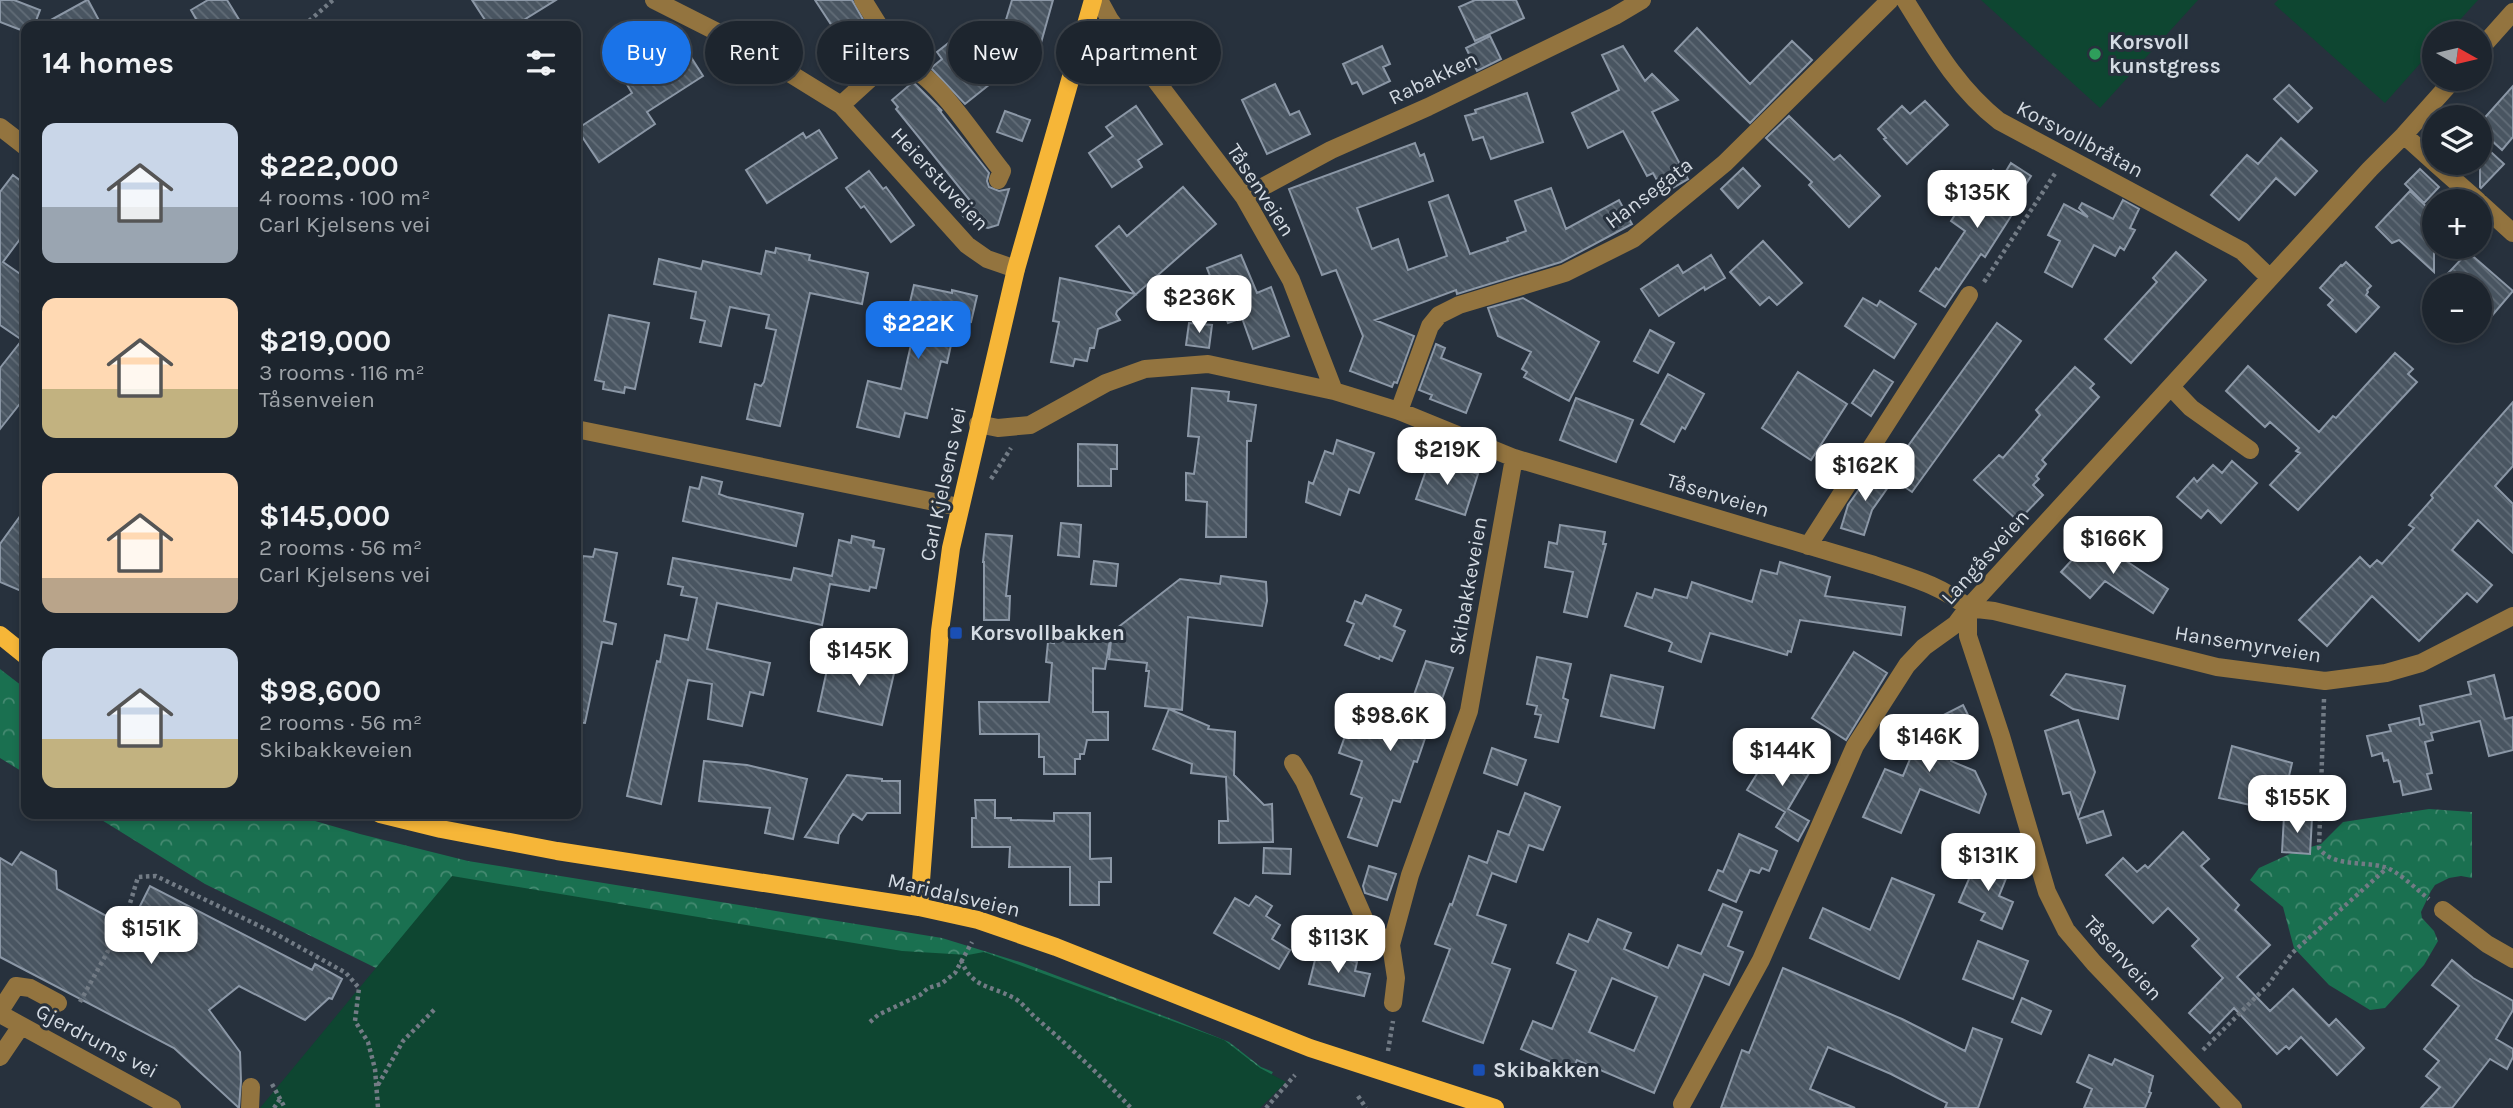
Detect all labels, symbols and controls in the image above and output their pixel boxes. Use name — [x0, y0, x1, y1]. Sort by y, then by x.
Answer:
chip: Buy — [602, 21, 691, 84]
chip: Rent — [705, 21, 803, 84]
chip: Filters — [817, 21, 934, 84]
chip: New — [948, 21, 1042, 84]
chip: Apartment — [1056, 21, 1221, 84]
north arrow — [2422, 21, 2492, 91]
map controls — [2422, 21, 2492, 343]
place label: Korsvoll kunstgress — [2109, 30, 2221, 78]
icon: filters — [522, 44, 560, 82]
text: 14 homes — [42, 45, 174, 81]
street label: Rabakken — [1385, 46, 1481, 110]
marker: Korsvoll kunstgress — [2087, 46, 2103, 62]
street label: Korsvollbråtan — [2012, 95, 2148, 183]
button: layers — [2422, 105, 2492, 175]
street label: Heierstuveien — [886, 122, 994, 236]
street label: Tåsenveien — [1222, 139, 1300, 241]
text: $222,000 — [259, 148, 399, 184]
icon: home — [98, 151, 182, 235]
street label: Hansegata — [1601, 152, 1697, 234]
pin: $135K — [1928, 170, 2026, 230]
text: $135K — [1944, 179, 2010, 206]
text: 4 rooms · 100 m² — [259, 184, 431, 211]
button: + — [2422, 189, 2492, 259]
text: Carl Kjelsens vei — [259, 211, 431, 238]
button: − — [2422, 273, 2492, 343]
pin: $236K — [1150, 276, 1248, 335]
text: $236K — [1162, 284, 1236, 311]
pin: $222K — [869, 302, 967, 361]
text: $222K — [882, 310, 954, 337]
text: $219,000 — [259, 323, 391, 359]
icon: home — [98, 326, 182, 410]
text: 3 rooms · 116 m² — [259, 359, 425, 386]
text: Tåsenveien — [259, 386, 375, 413]
street label: Carl Kjelsens vei — [915, 405, 971, 563]
pin: $219K — [1398, 428, 1496, 487]
text: $219K — [1413, 436, 1481, 463]
pin: $162K — [1816, 444, 1914, 503]
text: $162K — [1832, 452, 1898, 479]
street label: Tåsenveien — [1664, 468, 1772, 522]
text: $145,000 — [259, 498, 390, 534]
icon: home — [98, 501, 182, 585]
street label: Langåsveien — [1936, 505, 2034, 609]
street label: Skibakkeveien — [1444, 515, 1492, 657]
pin: $166K — [2064, 516, 2162, 576]
text: $166K — [2079, 525, 2147, 552]
text: 2 rooms · 56 m² — [259, 534, 422, 561]
text: Carl Kjelsens vei — [259, 561, 431, 588]
place label: Korsvollbakken — [970, 621, 1125, 645]
street label: Hansemyrveien — [2173, 621, 2323, 667]
marker: Korsvollbakken — [948, 625, 964, 641]
pin: $145K — [810, 628, 908, 688]
text: $145K — [826, 637, 892, 664]
text: $98,600 — [259, 673, 381, 709]
icon: home — [98, 676, 182, 760]
pin: $98.6K — [1333, 694, 1447, 753]
text: $98.6K — [1351, 702, 1429, 729]
text: 2 rooms · 56 m² — [259, 709, 422, 736]
pin: $146K — [1880, 714, 1978, 774]
text: $146K — [1896, 723, 1962, 750]
pin: $144K — [1733, 728, 1831, 788]
text: Skibakkeveien — [259, 736, 413, 763]
text: $144K — [1749, 737, 1815, 764]
pin: $155K — [2248, 776, 2346, 835]
text: $155K — [2264, 784, 2330, 811]
pin: $131K — [1939, 834, 2037, 893]
text: $131K — [1957, 842, 2019, 869]
street label: Maridalsveien — [885, 868, 1023, 922]
pin: $151K — [102, 906, 200, 966]
street label: Tåsenveien — [2079, 911, 2167, 1005]
text: $151K — [121, 915, 181, 942]
pin: $113K — [1289, 916, 1387, 975]
text: $113K — [1307, 924, 1369, 951]
street label: Gjerdrums vei — [32, 999, 162, 1083]
place label: Skibakken — [1493, 1058, 1600, 1082]
marker: Skibakken — [1471, 1062, 1487, 1078]

